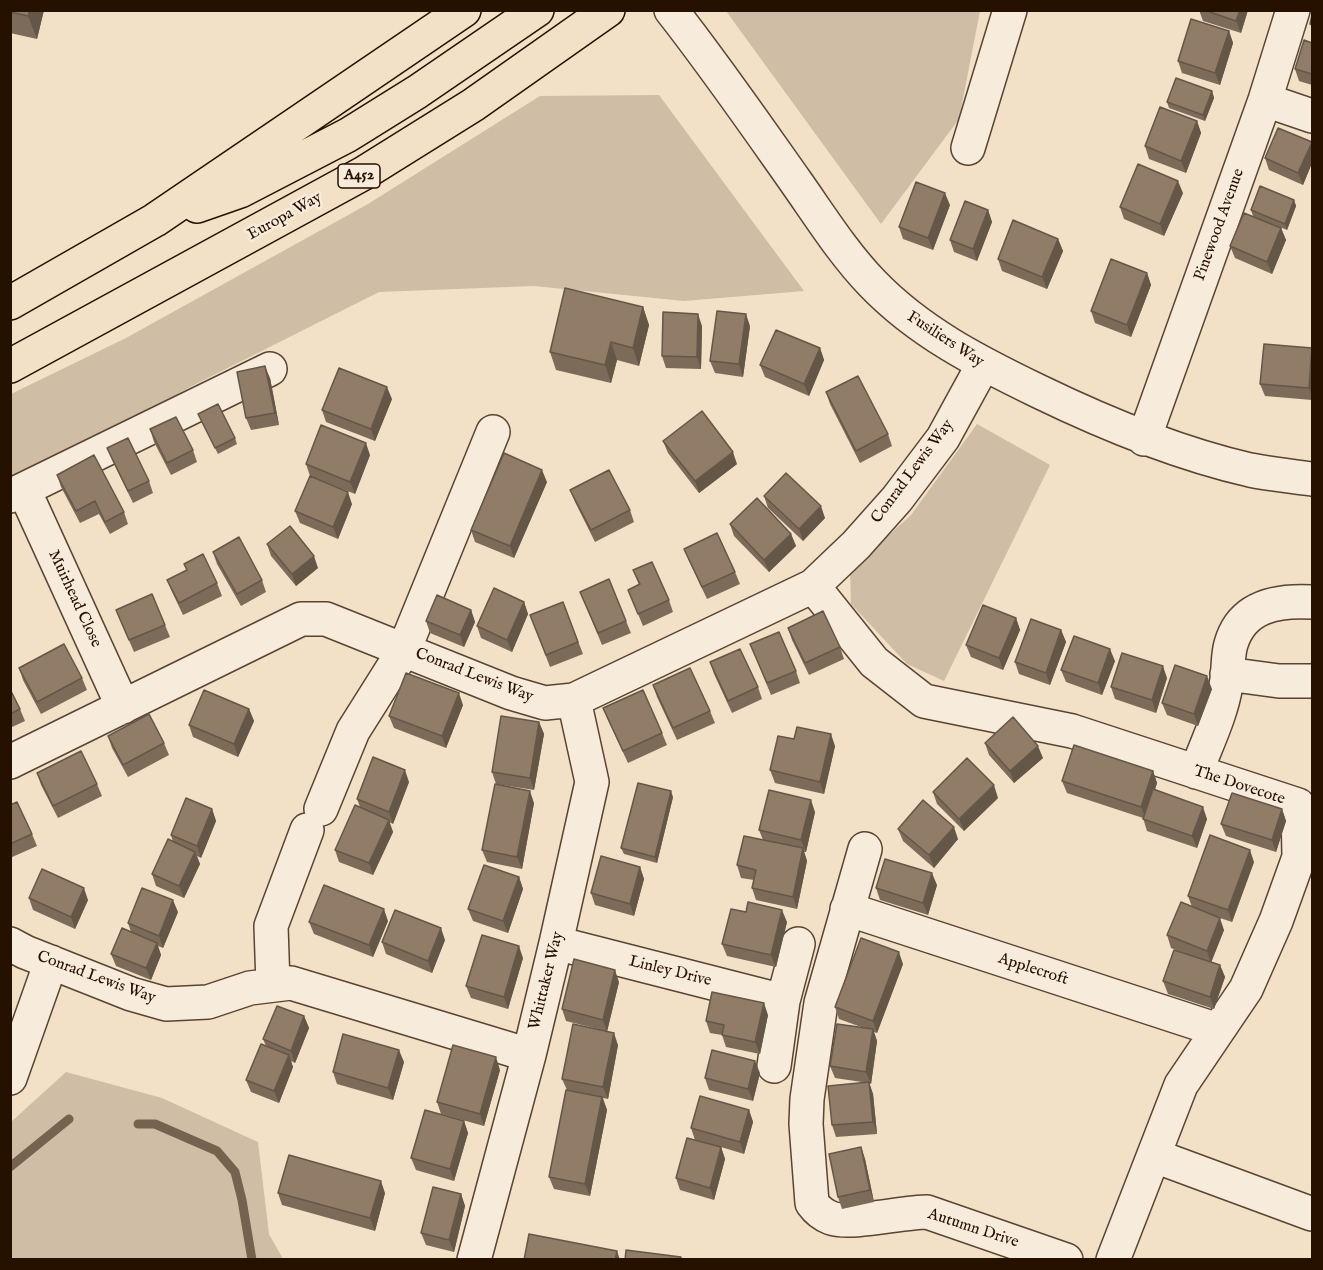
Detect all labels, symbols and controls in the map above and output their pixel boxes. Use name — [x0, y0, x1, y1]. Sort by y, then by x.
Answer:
road number: A452 — [338, 164, 380, 188]
street label: Pinewood Avenue — [1191, 166, 1249, 284]
street label: Europa Way — [245, 189, 325, 245]
street label: Fusiliers Way — [903, 308, 987, 372]
street label: Conrad Lewis Way — [868, 416, 958, 528]
street label: Muirhead Close — [43, 547, 105, 651]
street label: Conrad Lewis Way — [412, 645, 536, 707]
street label: The Dovecote — [1191, 762, 1287, 810]
street label: Whittaker Way — [526, 930, 568, 1032]
street label: Conrad Lewis Way — [34, 948, 158, 1008]
street label: Applecroft — [996, 950, 1070, 990]
street label: Linley Drive — [627, 952, 713, 992]
street label: Autumn Drive — [925, 1205, 1021, 1253]

